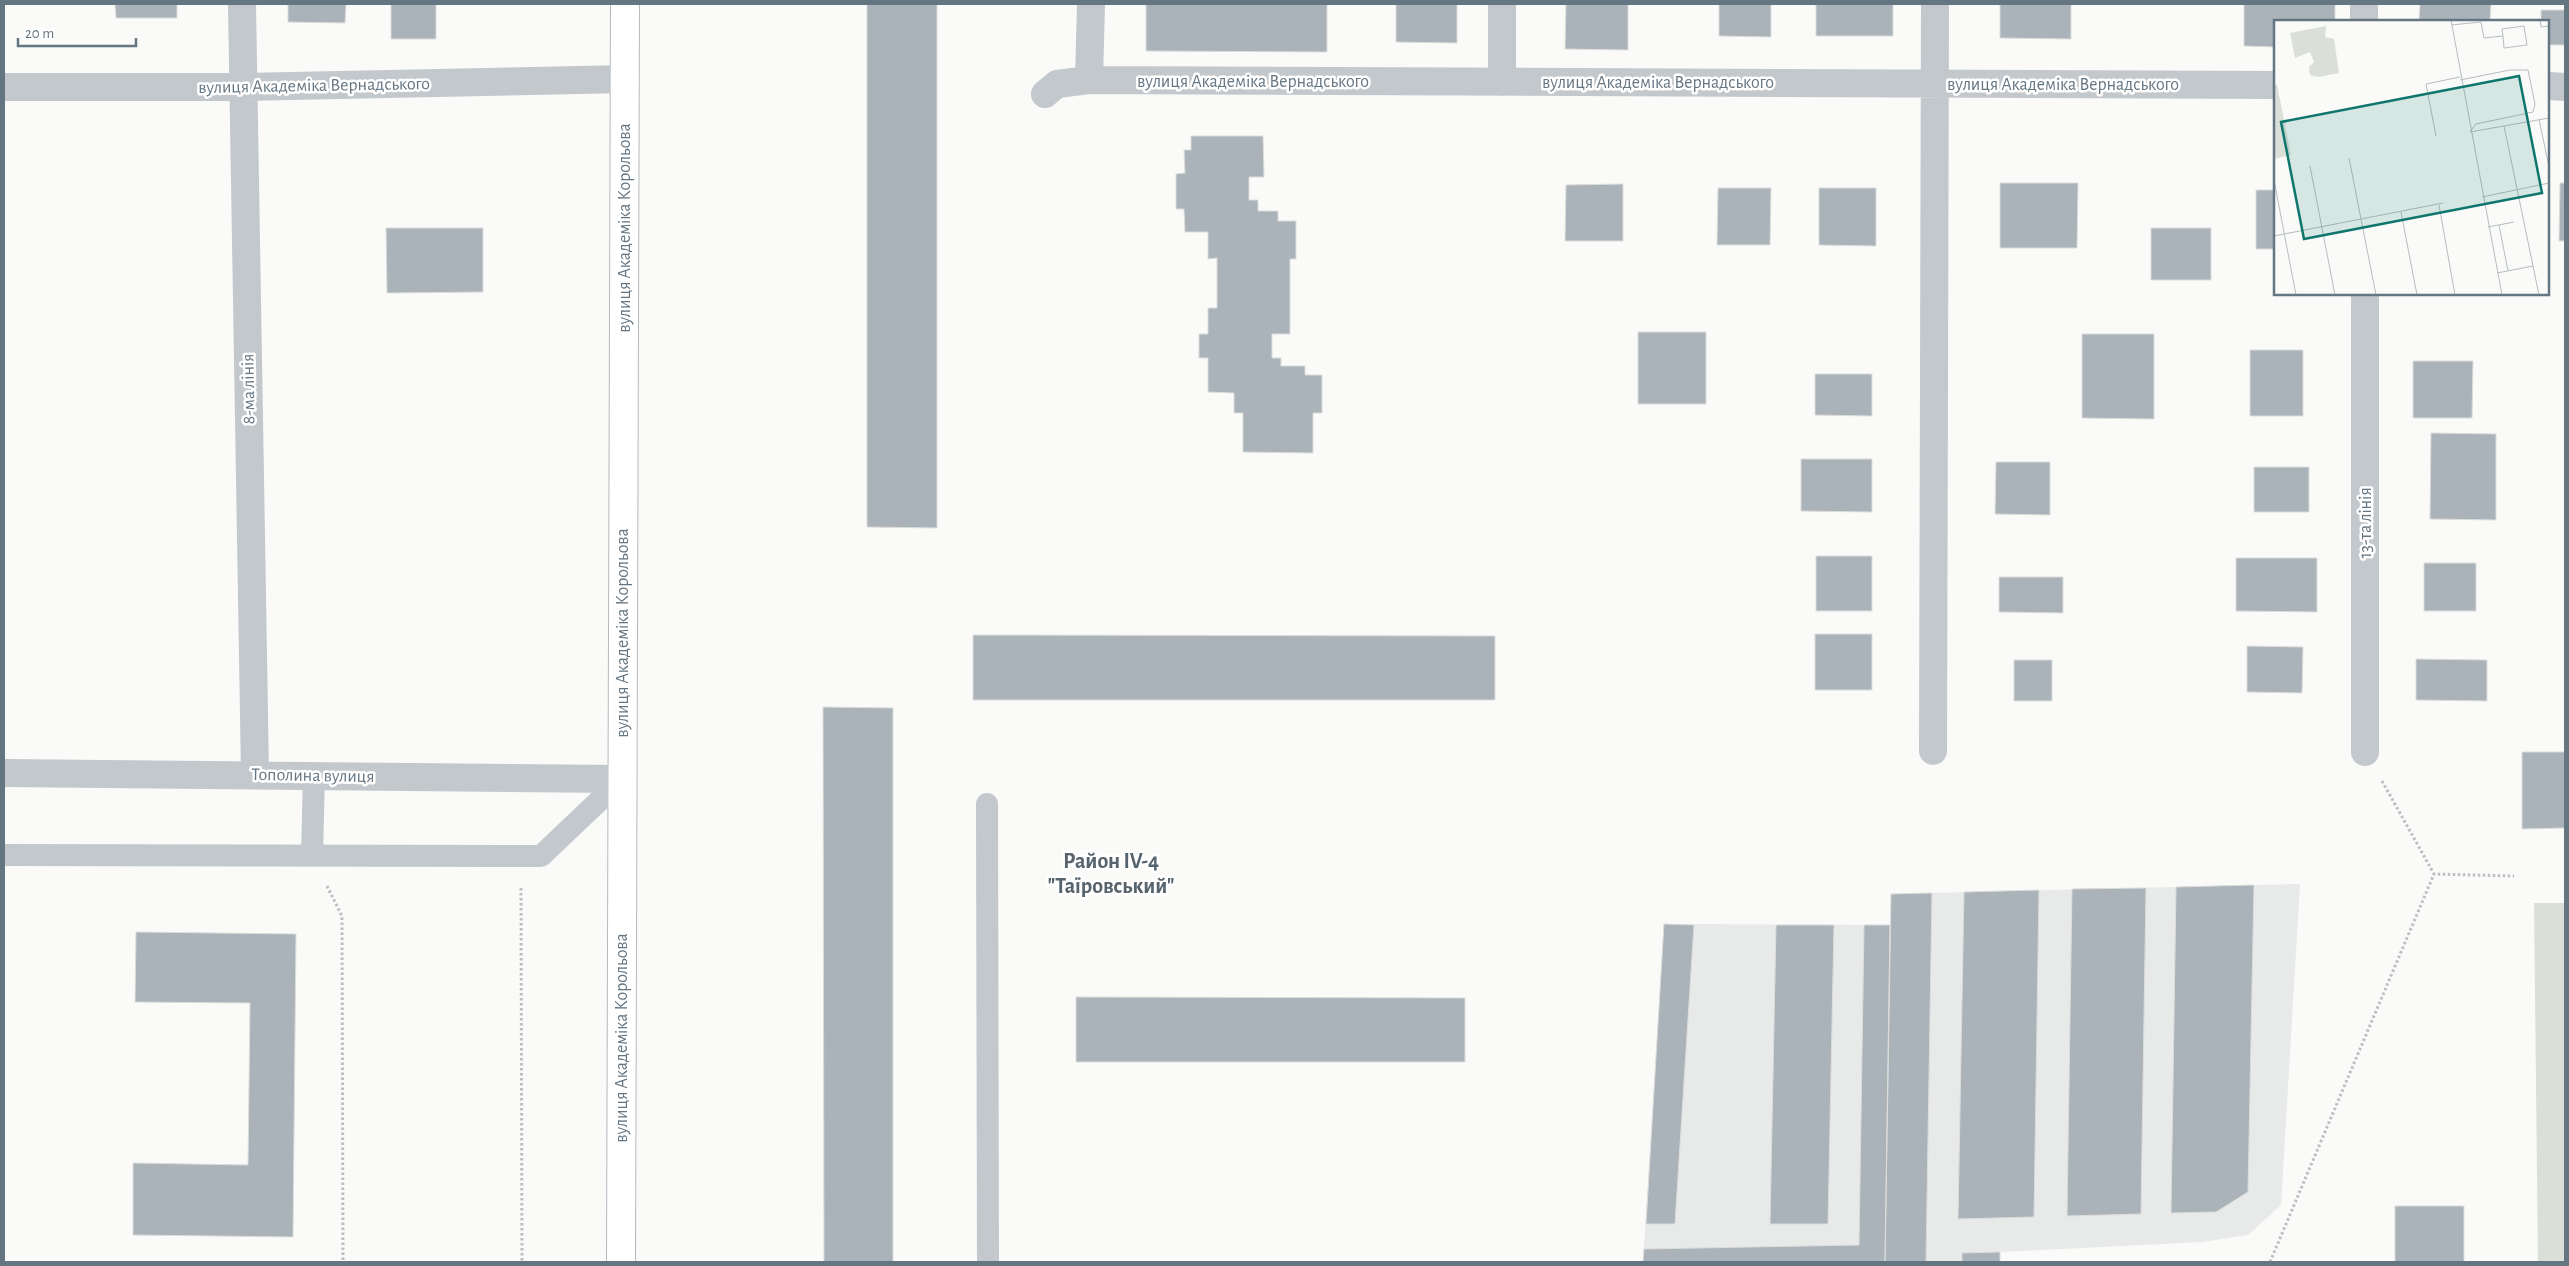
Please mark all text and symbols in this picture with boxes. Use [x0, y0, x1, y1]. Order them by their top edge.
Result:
scale bar [18, 15, 135, 47]
inset map [2274, 20, 2549, 295]
text: 20 m [25, 26, 54, 41]
street label: вулиця Академіка Вернадського [1137, 73, 1369, 91]
street label: вулиця Академіка Вернадського [1542, 74, 1774, 92]
street label: вулиця Академіка Вернадського [198, 75, 430, 97]
street label: вулиця Академіка Вернадського [1947, 76, 2179, 94]
street label: вулиця Академіка Корольова [616, 123, 634, 333]
street label: 8-ма лінія [239, 353, 259, 425]
street label: 13-та лінія [2357, 487, 2375, 559]
street label: вулиця Академіка Корольова [614, 528, 632, 738]
street label: Тополина вулиця [251, 766, 375, 786]
district label: Район IV-4 "Таїровський" [1047, 850, 1175, 897]
street label: вулиця Академіка Корольова [613, 933, 631, 1143]

